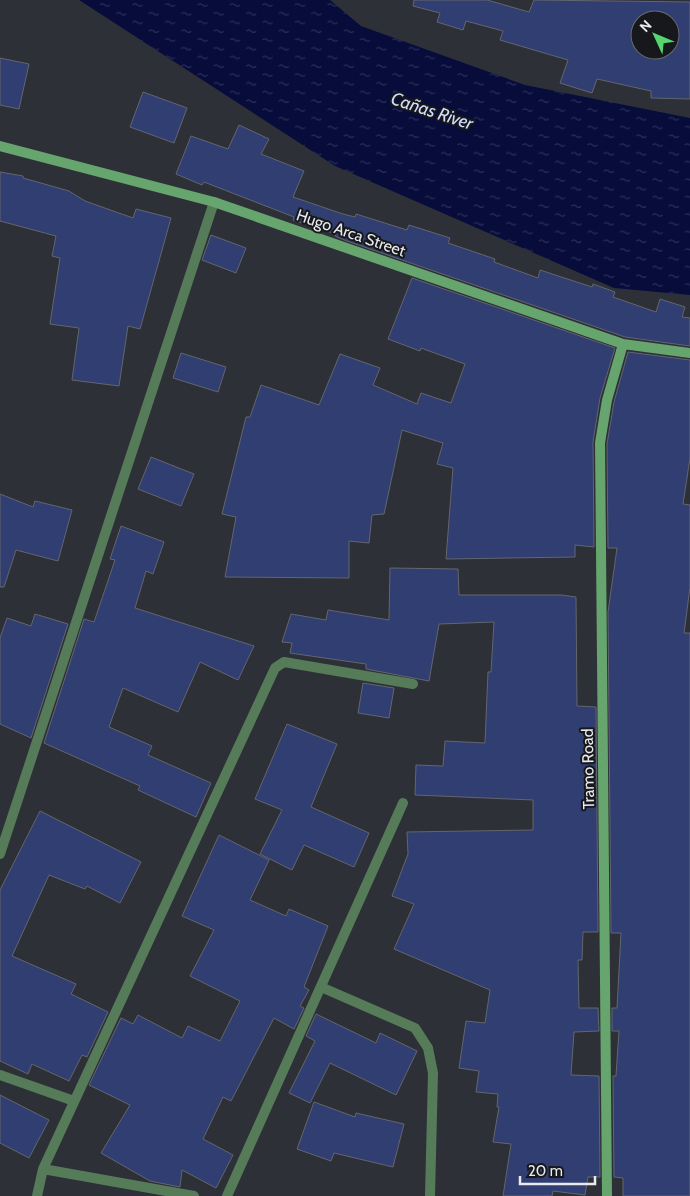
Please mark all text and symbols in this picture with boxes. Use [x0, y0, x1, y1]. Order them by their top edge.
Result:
north arrow [630, 10, 680, 60]
text: N [636, 16, 656, 36]
water label: Cañas River [388, 87, 477, 135]
street label: Hugo Arca Street [294, 205, 409, 261]
street label: Tramo Road [578, 728, 598, 810]
scale bar [520, 1154, 595, 1186]
text: 20 m [528, 1162, 563, 1180]

